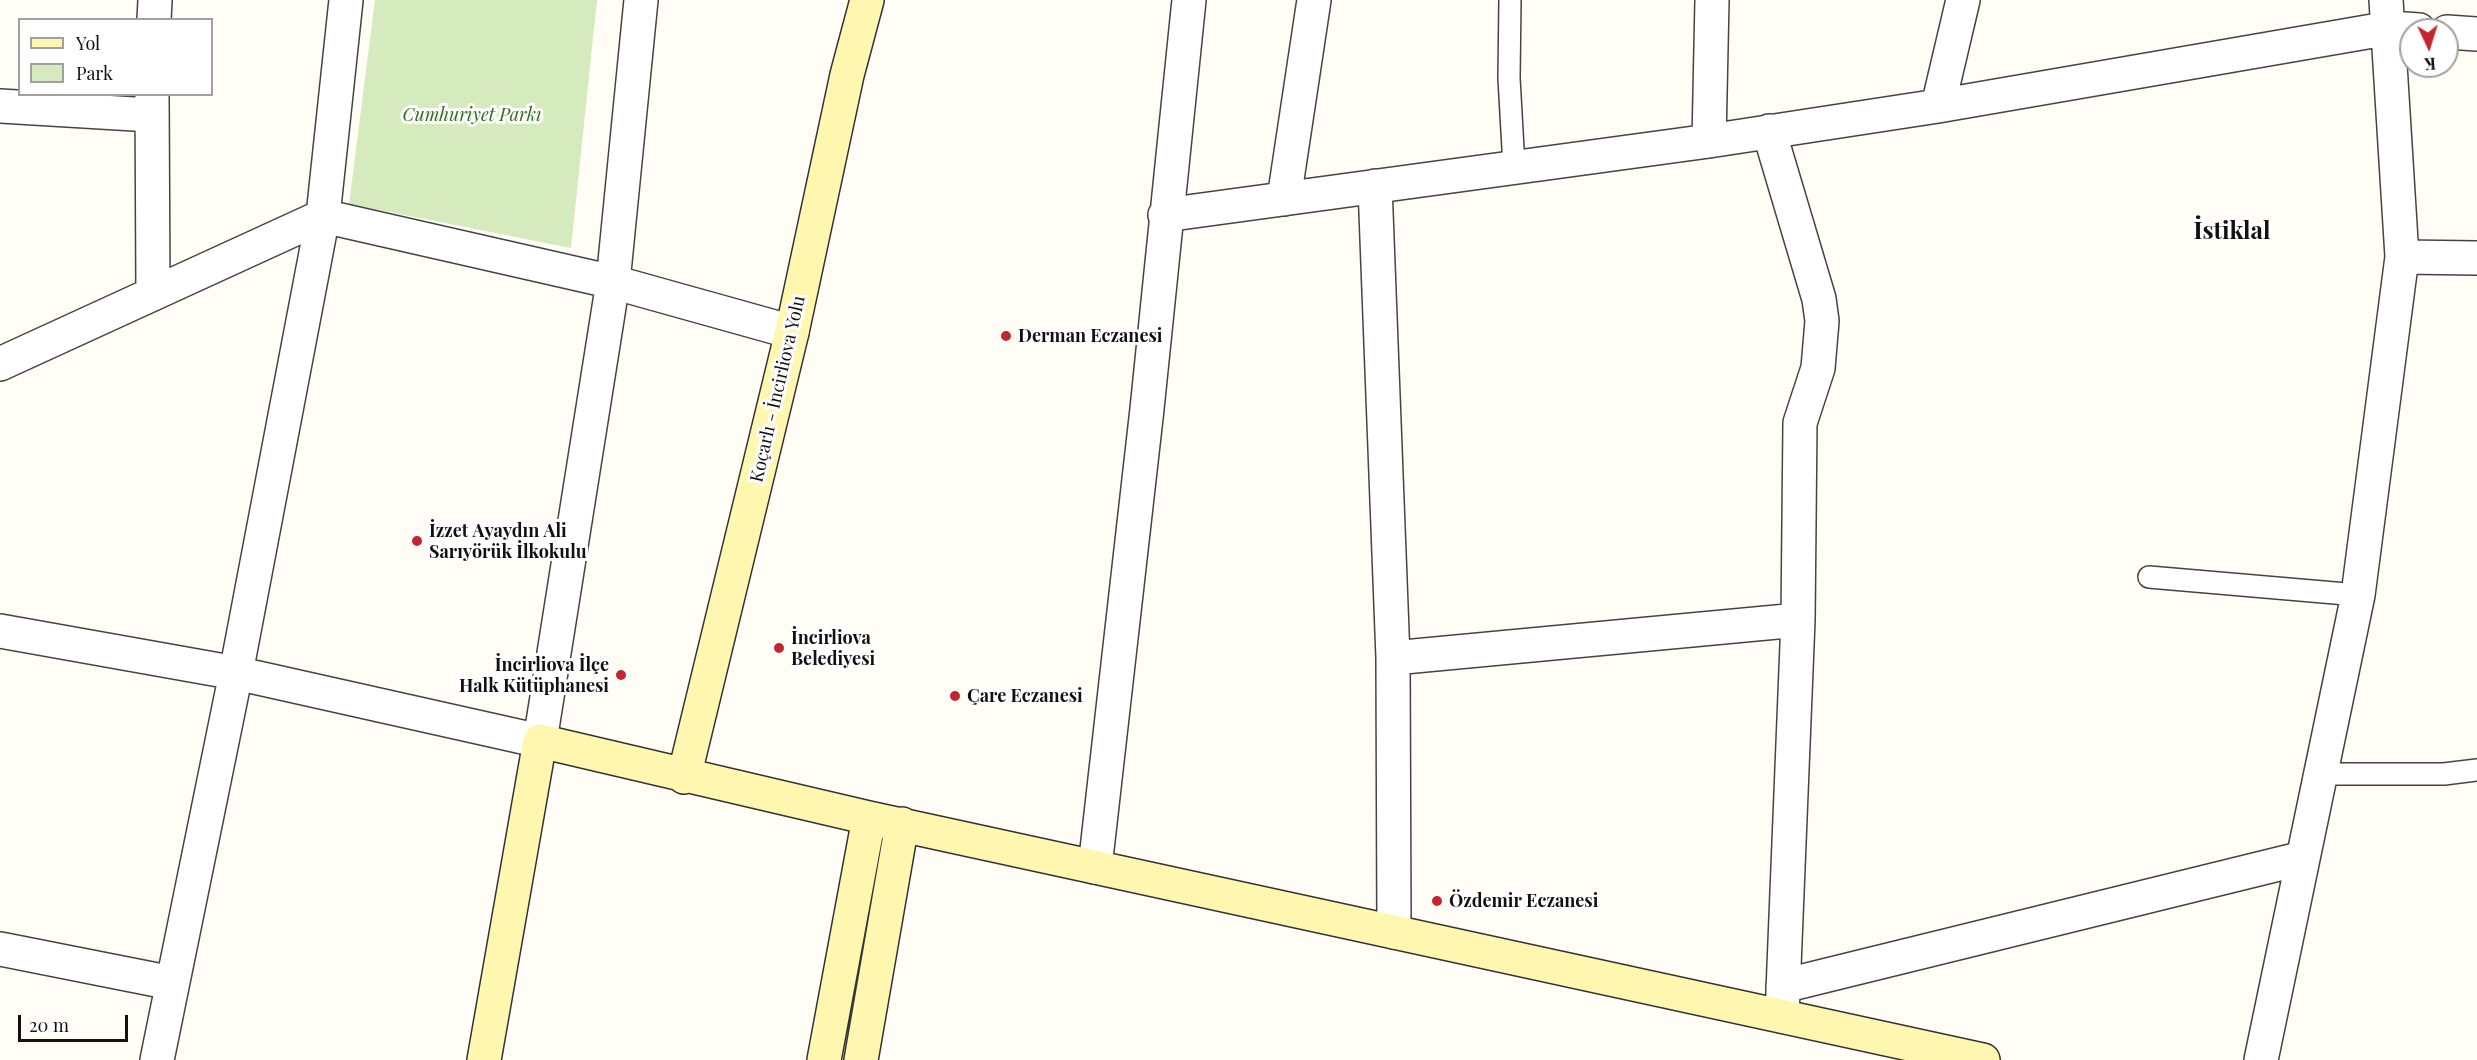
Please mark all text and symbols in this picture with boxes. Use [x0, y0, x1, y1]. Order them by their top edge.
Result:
legend [18, 18, 213, 96]
north arrow [2399, 18, 2459, 78]
text: Yol [76, 31, 100, 55]
text: K [2424, 54, 2437, 75]
text: Park [76, 61, 113, 85]
park label: Cumhuriyet Parkı [403, 104, 541, 126]
district label: İstiklal [2194, 218, 2270, 246]
street label: Koçarlı - İncirliova Yolu [746, 294, 810, 484]
place label: Derman Eczanesi [1018, 325, 1162, 347]
marker: Derman Eczanesi [999, 329, 1013, 343]
place label: İzzet Ayaydın Ali Sarıyörük İlkokulu [429, 520, 587, 562]
marker: İzzet Ayaydın Ali Sarıyörük İlkokulu [410, 534, 424, 548]
place label: İncirliova Belediyesi [791, 627, 875, 670]
marker: İncirliova Belediyesi [772, 641, 786, 655]
place label: İncirliova İlçe Halk Kütüphanesi [459, 654, 609, 696]
marker: İncirliova İlçe Halk Kütüphanesi [614, 668, 628, 682]
place label: Çare Eczanesi [967, 685, 1083, 707]
marker: Çare Eczanesi [948, 689, 962, 703]
place label: Özdemir Eczanesi [1449, 890, 1598, 912]
marker: Özdemir Eczanesi [1430, 894, 1444, 908]
scale bar [21, 1003, 130, 1041]
text: 20 m [29, 1013, 69, 1037]

